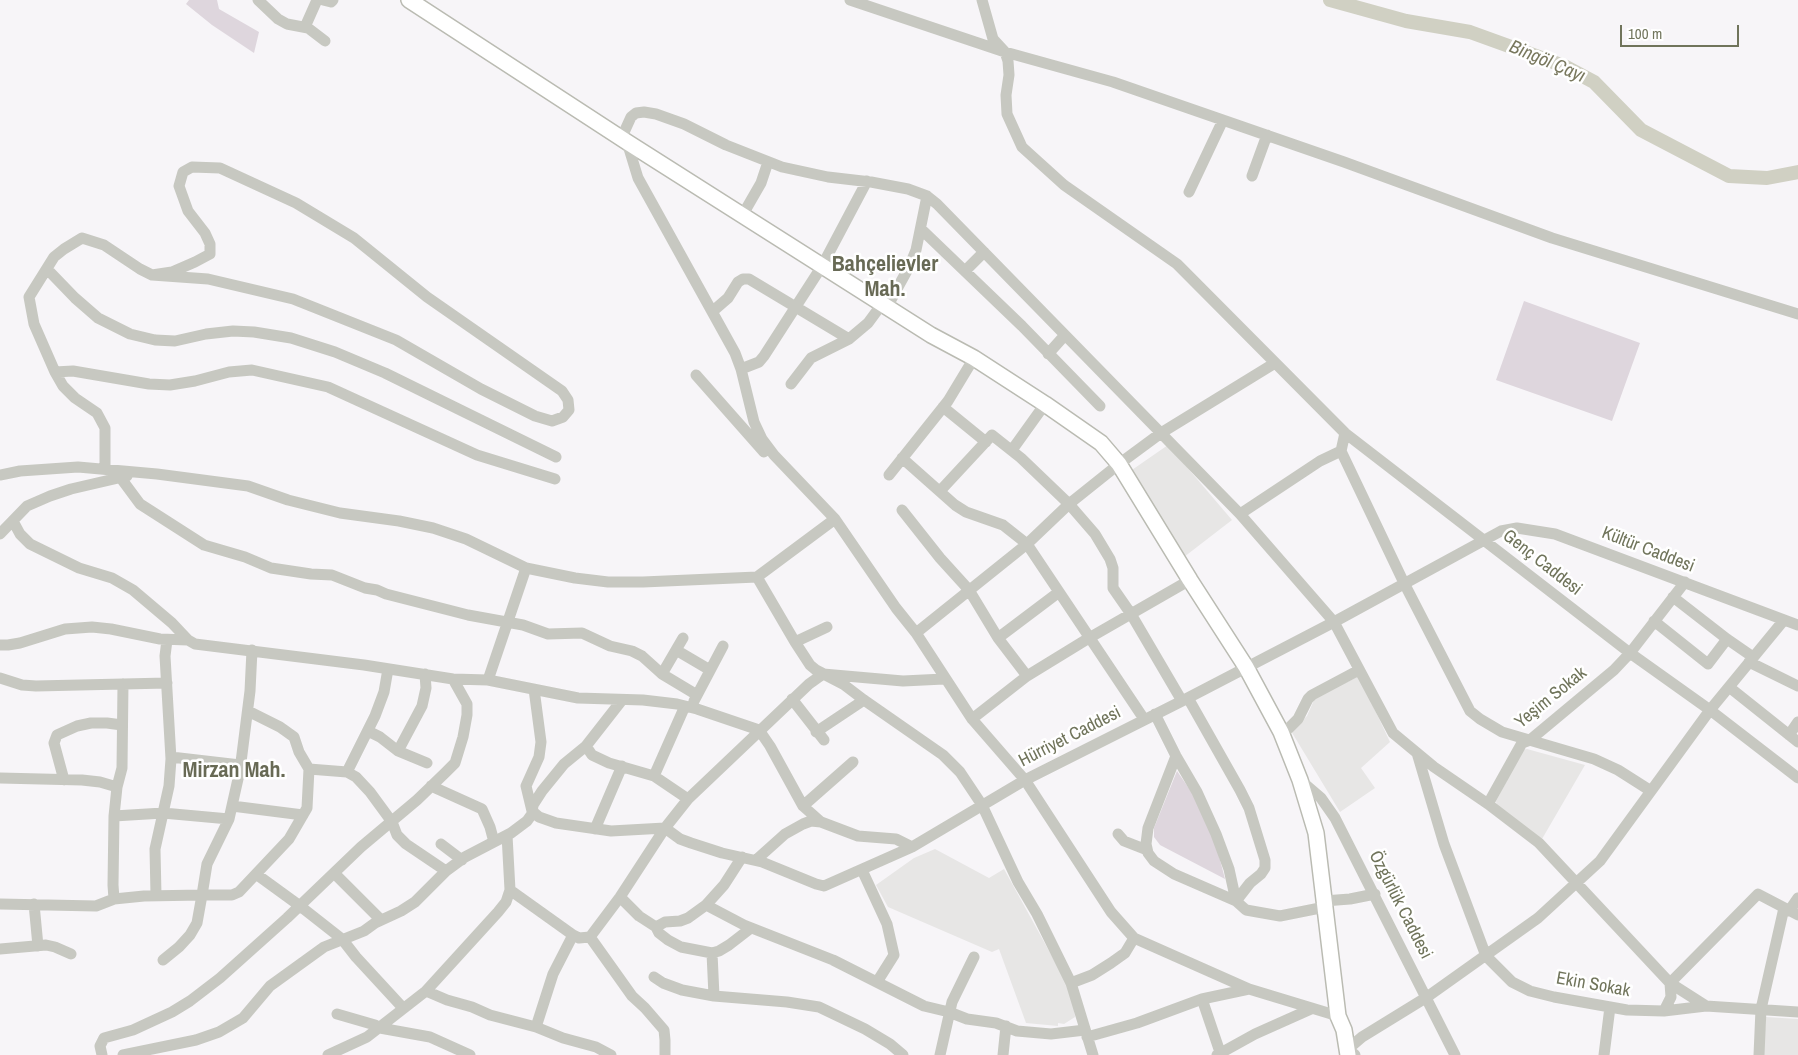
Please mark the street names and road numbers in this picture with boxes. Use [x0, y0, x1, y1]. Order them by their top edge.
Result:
street label: Kültür Caddesi [1599, 522, 1697, 578]
street label: Genç Caddesi [1498, 525, 1586, 601]
street label: Yeşim Sokak [1511, 663, 1591, 733]
street label: Hürriyet Caddesi [1015, 702, 1125, 772]
street label: Özgürlük Caddesi [1364, 847, 1436, 963]
street label: Ekin Sokak [1554, 968, 1632, 1002]

